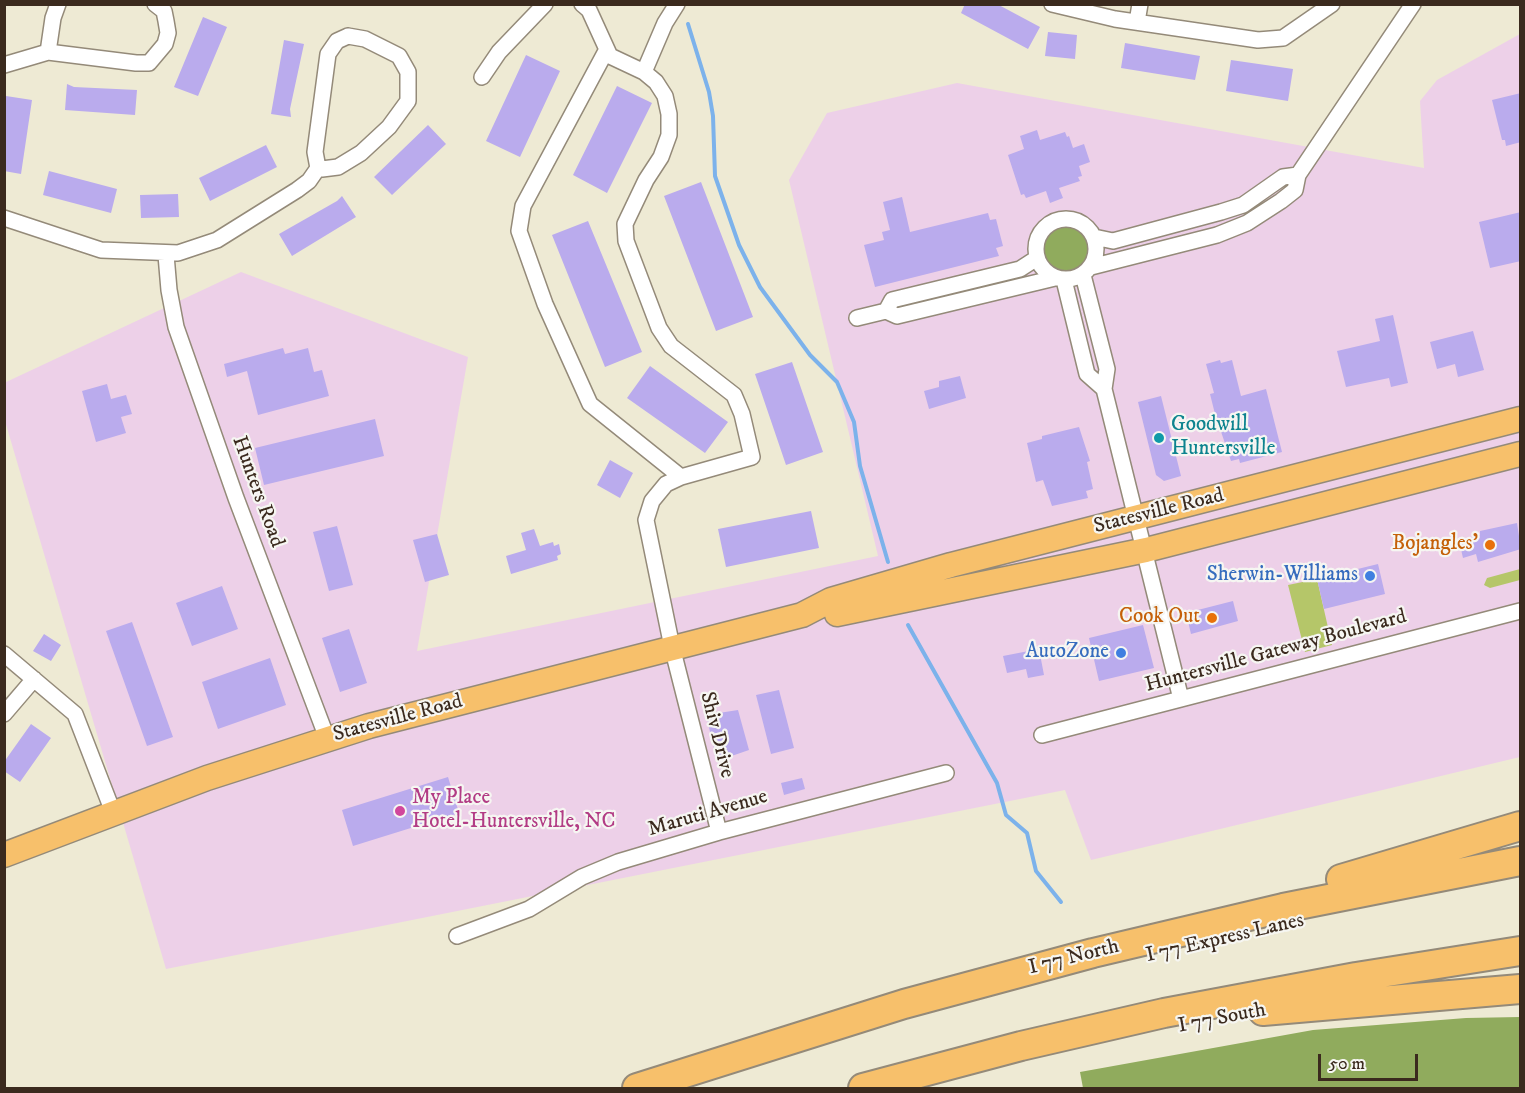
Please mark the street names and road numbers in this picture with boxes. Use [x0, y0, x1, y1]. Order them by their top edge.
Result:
street label: Hunters Road [225, 433, 289, 551]
street label: Statesville Road [1091, 484, 1227, 540]
street label: Huntersville Gateway Boulevard [1143, 605, 1409, 699]
street label: Shiv Drive [693, 689, 739, 781]
street label: Statesville Road [331, 690, 465, 748]
street label: Maruti Avenue [645, 785, 771, 843]
street label: I 77 Express Lanes [1144, 909, 1306, 969]
street label: I 77 North [1026, 935, 1122, 981]
street label: I 77 South [1176, 998, 1268, 1040]

